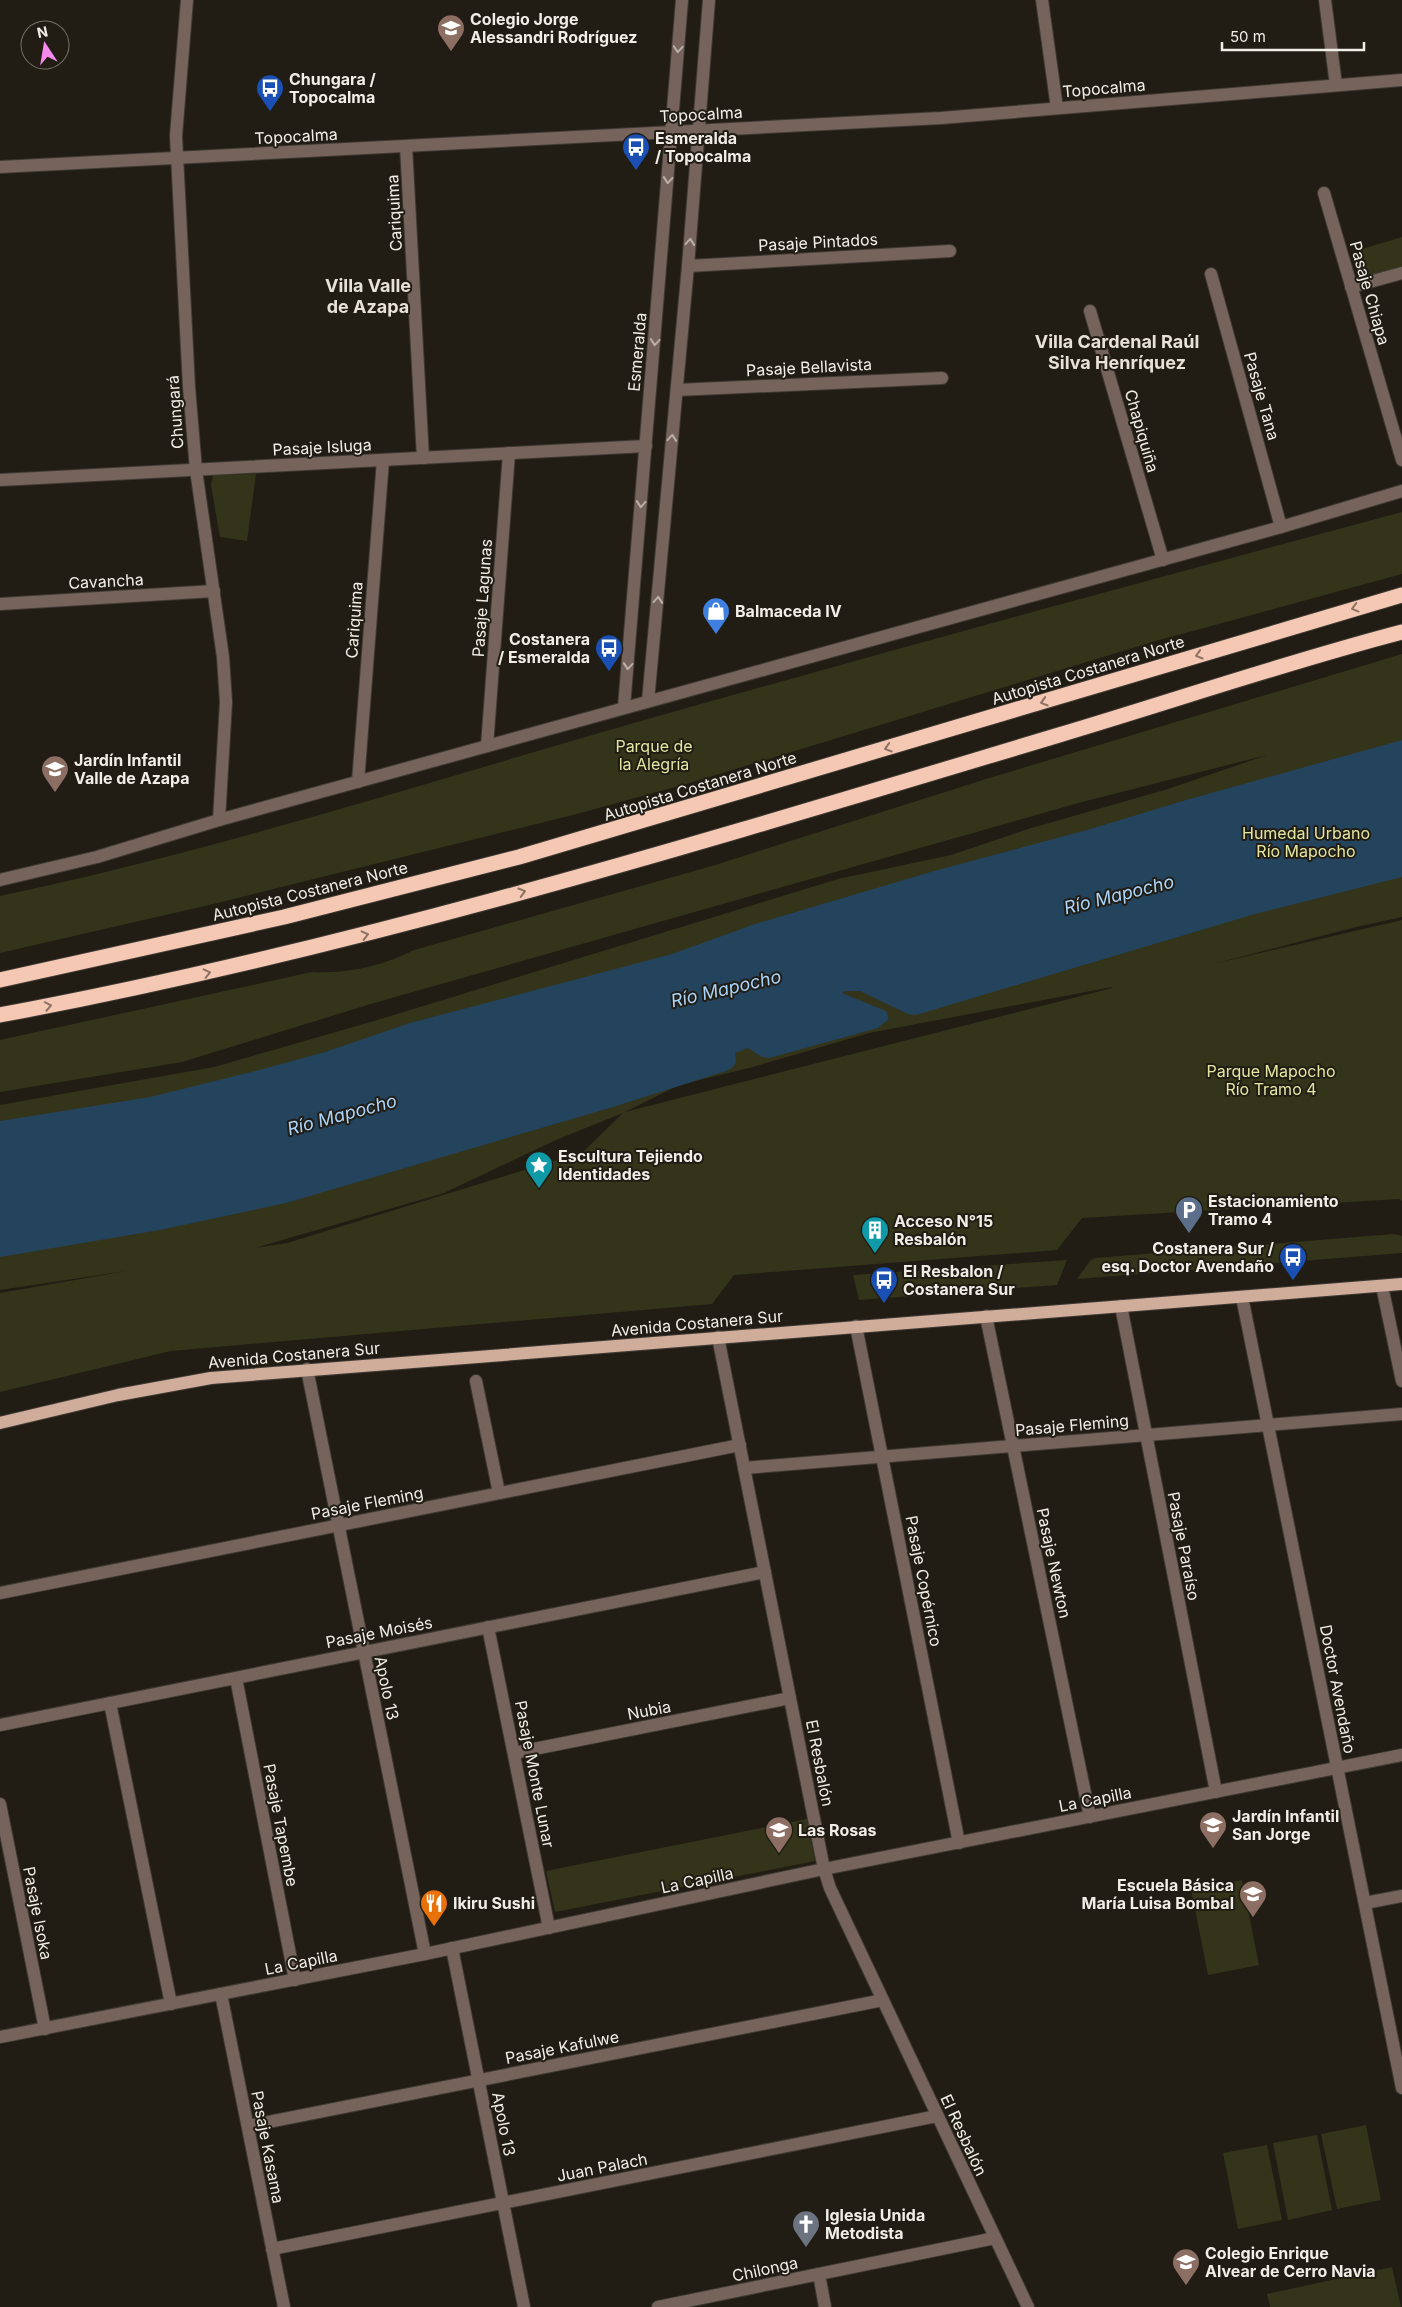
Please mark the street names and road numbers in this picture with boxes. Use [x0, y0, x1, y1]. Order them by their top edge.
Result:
street label: Topocalma [1062, 74, 1146, 102]
street label: Topocalma [659, 102, 743, 126]
street label: Topocalma [254, 124, 338, 148]
street label: Cariquima [382, 174, 406, 252]
street label: Pasaje Pintados [758, 229, 878, 255]
street label: Pasaje Chiapa [1346, 239, 1394, 347]
street label: Esmeralda [624, 312, 650, 392]
street label: Pasaje Tana [1240, 350, 1284, 442]
street label: Pasaje Bellavista [745, 354, 873, 380]
street label: Chungará [162, 374, 188, 450]
street label: Chapiquiña [1121, 387, 1163, 475]
street label: Pasaje Isluga [272, 434, 372, 460]
street label: Pasaje Lagunas [468, 538, 496, 658]
street label: Cavancha [68, 569, 144, 593]
street label: Cariquima [341, 581, 367, 659]
street label: Autopista Costanera Norte [989, 631, 1187, 709]
street label: Autopista Costanera Norte [601, 747, 799, 825]
street label: Autopista Costanera Norte [210, 857, 410, 925]
street label: Avenida Costanera Sur [610, 1306, 784, 1340]
street label: Avenida Costanera Sur [207, 1338, 381, 1372]
street label: Pasaje Fleming [1014, 1410, 1130, 1440]
street label: Pasaje Fleming [309, 1482, 425, 1524]
street label: Pasaje Paraíso [1164, 1490, 1204, 1602]
street label: Pasaje Newton [1033, 1506, 1075, 1620]
street label: Pasaje Copérnico [901, 1514, 947, 1648]
street label: Pasaje Moisés [324, 1612, 434, 1652]
street label: Doctor Avendaño [1316, 1623, 1360, 1755]
street label: Apolo 13 [370, 1654, 404, 1722]
street label: Nubia [625, 1696, 673, 1724]
street label: Pasaje Monte Lunar [511, 1699, 559, 1849]
street label: El Resbalón [802, 1718, 838, 1808]
street label: Pasaje Tapembe [259, 1762, 303, 1888]
street label: La Capilla [1057, 1782, 1133, 1816]
street label: La Capilla [659, 1863, 735, 1897]
street label: Pasaje Isoka [19, 1865, 57, 1961]
street label: La Capilla [263, 1945, 339, 1979]
street label: Pasaje Kafulwe [503, 2026, 621, 2068]
street label: Pasaje Kasama [247, 2089, 289, 2205]
street label: Apolo 13 [488, 2090, 520, 2158]
street label: El Resbalón [936, 2091, 992, 2179]
street label: Juan Palach [555, 2148, 649, 2186]
street label: Chilonga [730, 2252, 800, 2286]

